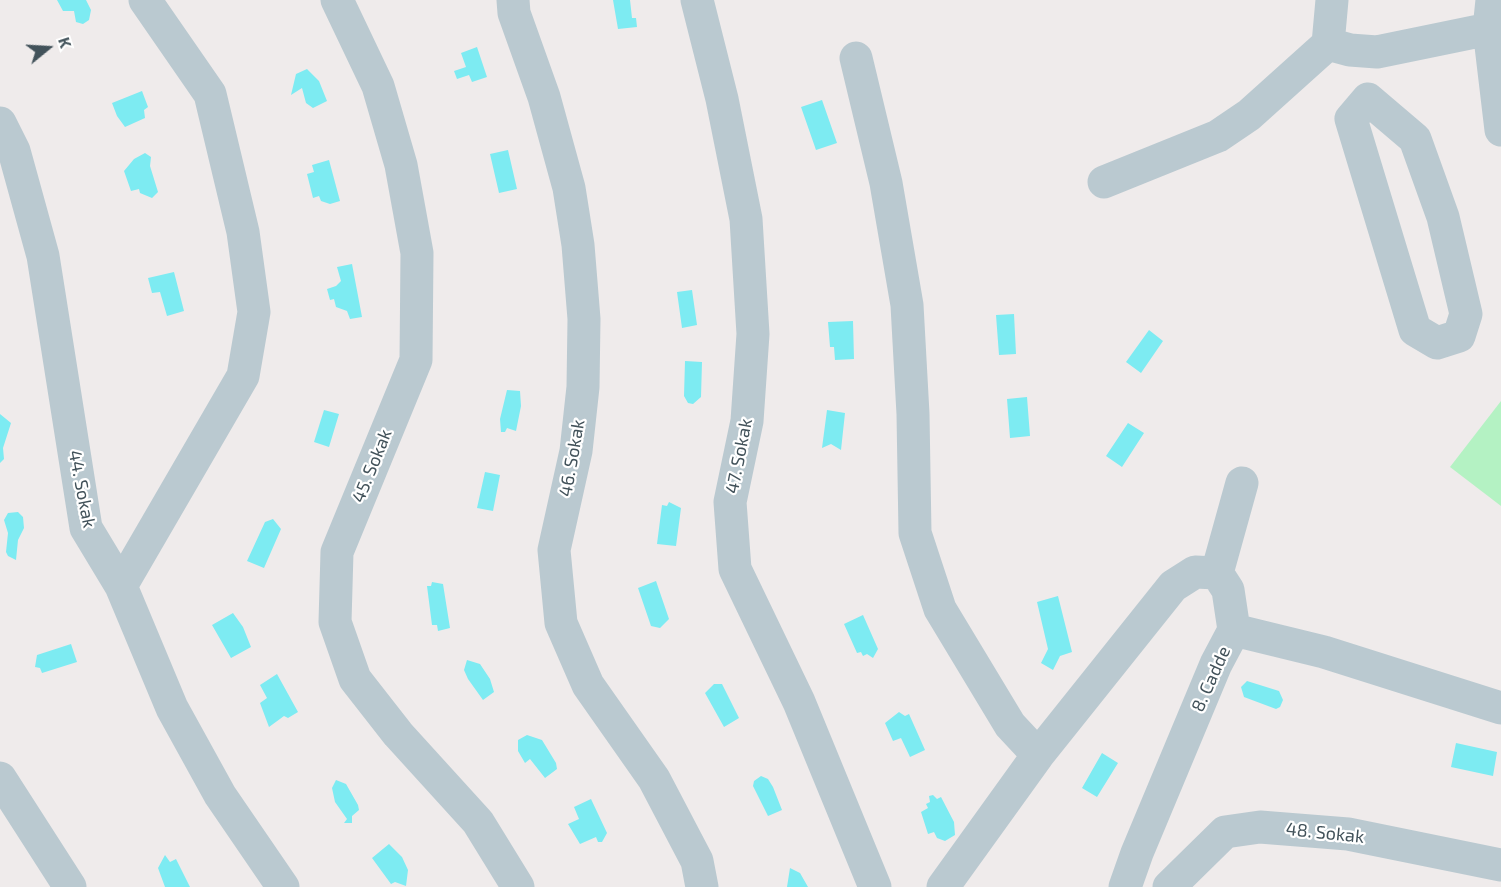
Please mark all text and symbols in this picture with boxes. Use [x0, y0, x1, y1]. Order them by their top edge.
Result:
north arrow [18, 18, 78, 78]
text: K [55, 35, 76, 50]
street label: 47. Sokak [721, 417, 757, 495]
street label: 46. Sokak [555, 418, 589, 498]
street label: 45. Sokak [347, 426, 397, 506]
street label: 44. Sokak [64, 448, 100, 530]
street label: 8. Cadde [1187, 643, 1235, 715]
street label: 48. Sokak [1285, 818, 1365, 848]

